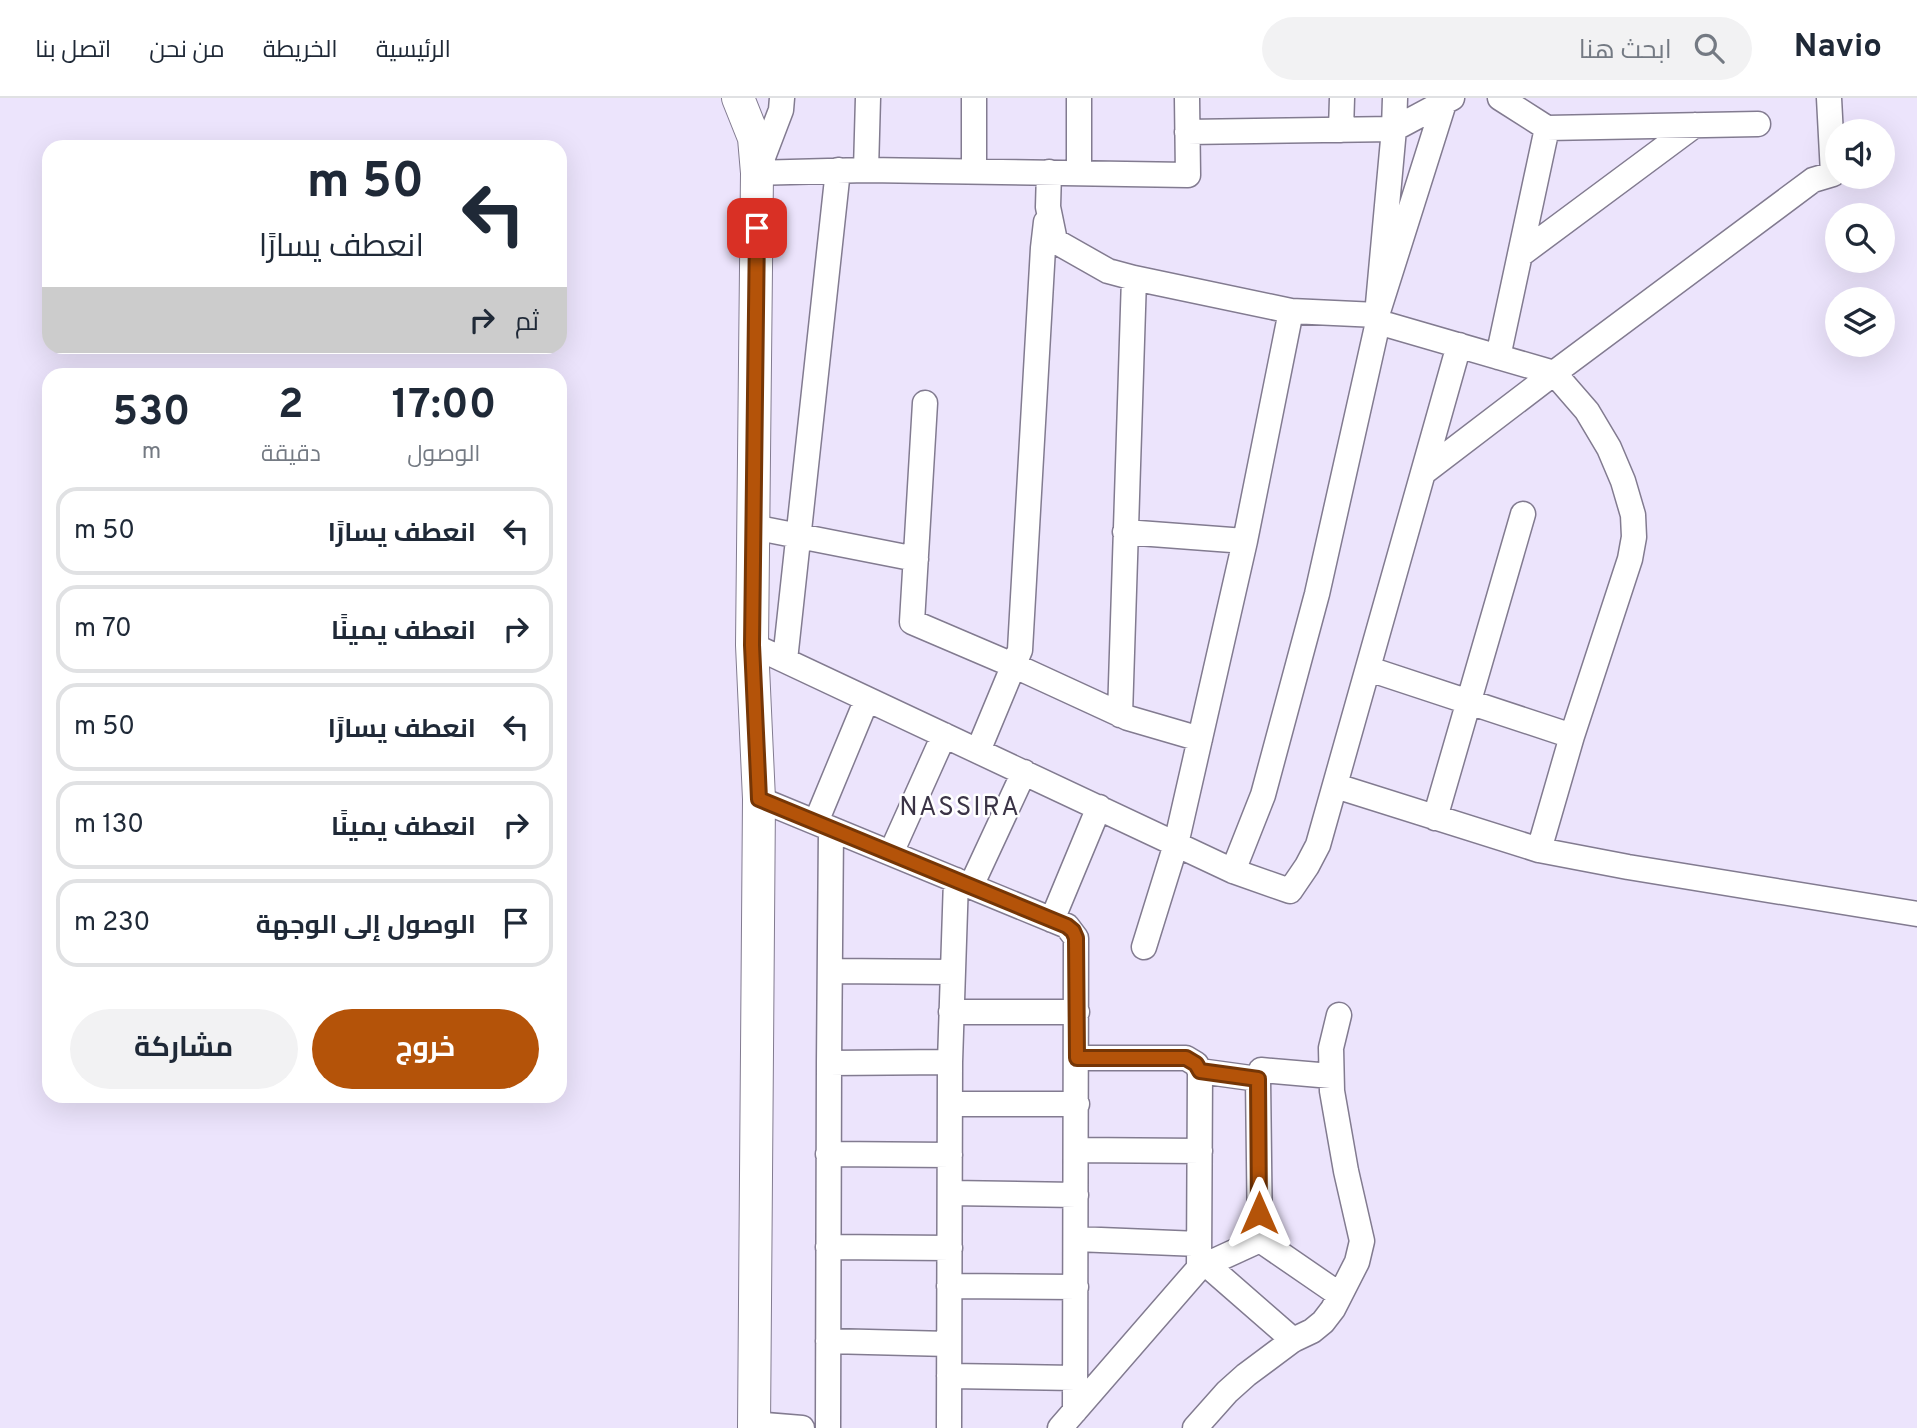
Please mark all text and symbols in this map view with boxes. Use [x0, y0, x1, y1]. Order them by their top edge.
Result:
search box [1262, 17, 1752, 80]
text: Navio [1794, 27, 1882, 69]
icon: search [1690, 29, 1728, 67]
text: ابحث هنا [1579, 35, 1672, 68]
text: اتصل بنا [35, 36, 111, 66]
text: من نحن [149, 36, 225, 66]
text: الخريطة [263, 36, 338, 66]
text: الرئيسية [376, 36, 451, 66]
map controls [1825, 119, 1895, 357]
button: sound [1825, 119, 1895, 189]
text: 50 m [307, 153, 424, 215]
icon: left [448, 168, 539, 259]
pin [727, 198, 787, 258]
button: search [1825, 203, 1895, 273]
icon: arrive [738, 209, 776, 247]
text: انعطف يسارًا [259, 228, 424, 268]
button: layers [1825, 287, 1895, 357]
icon: right [463, 301, 501, 339]
text: ثم [515, 307, 539, 340]
text: 2 [278, 380, 304, 433]
text: 17:00 [391, 380, 496, 433]
text: 530 [113, 387, 190, 440]
text: m [142, 438, 161, 467]
text: دقيقة [261, 441, 321, 470]
text: الوصول [407, 441, 481, 470]
icon: left [497, 512, 535, 550]
text: 50 m [74, 515, 135, 548]
text: انعطف يسارًا [328, 518, 476, 551]
icon: right [497, 610, 535, 648]
text: 70 m [74, 613, 132, 646]
text: انعطف يمينًا [331, 616, 476, 649]
icon: left [497, 708, 535, 746]
text: 50 m [74, 711, 135, 744]
text: انعطف يسارًا [328, 714, 476, 747]
district label: NASSIRA [899, 792, 1021, 825]
icon: right [497, 806, 535, 844]
text: 130 m [74, 809, 144, 842]
text: انعطف يمينًا [331, 812, 476, 845]
icon: arrive [497, 904, 535, 942]
text: 230 m [74, 907, 150, 940]
text: الوصول إلى الوجهة [256, 910, 476, 943]
button: مشاركة [70, 1009, 298, 1089]
button: خروج [312, 1009, 539, 1089]
position arrow [1222, 1176, 1296, 1250]

